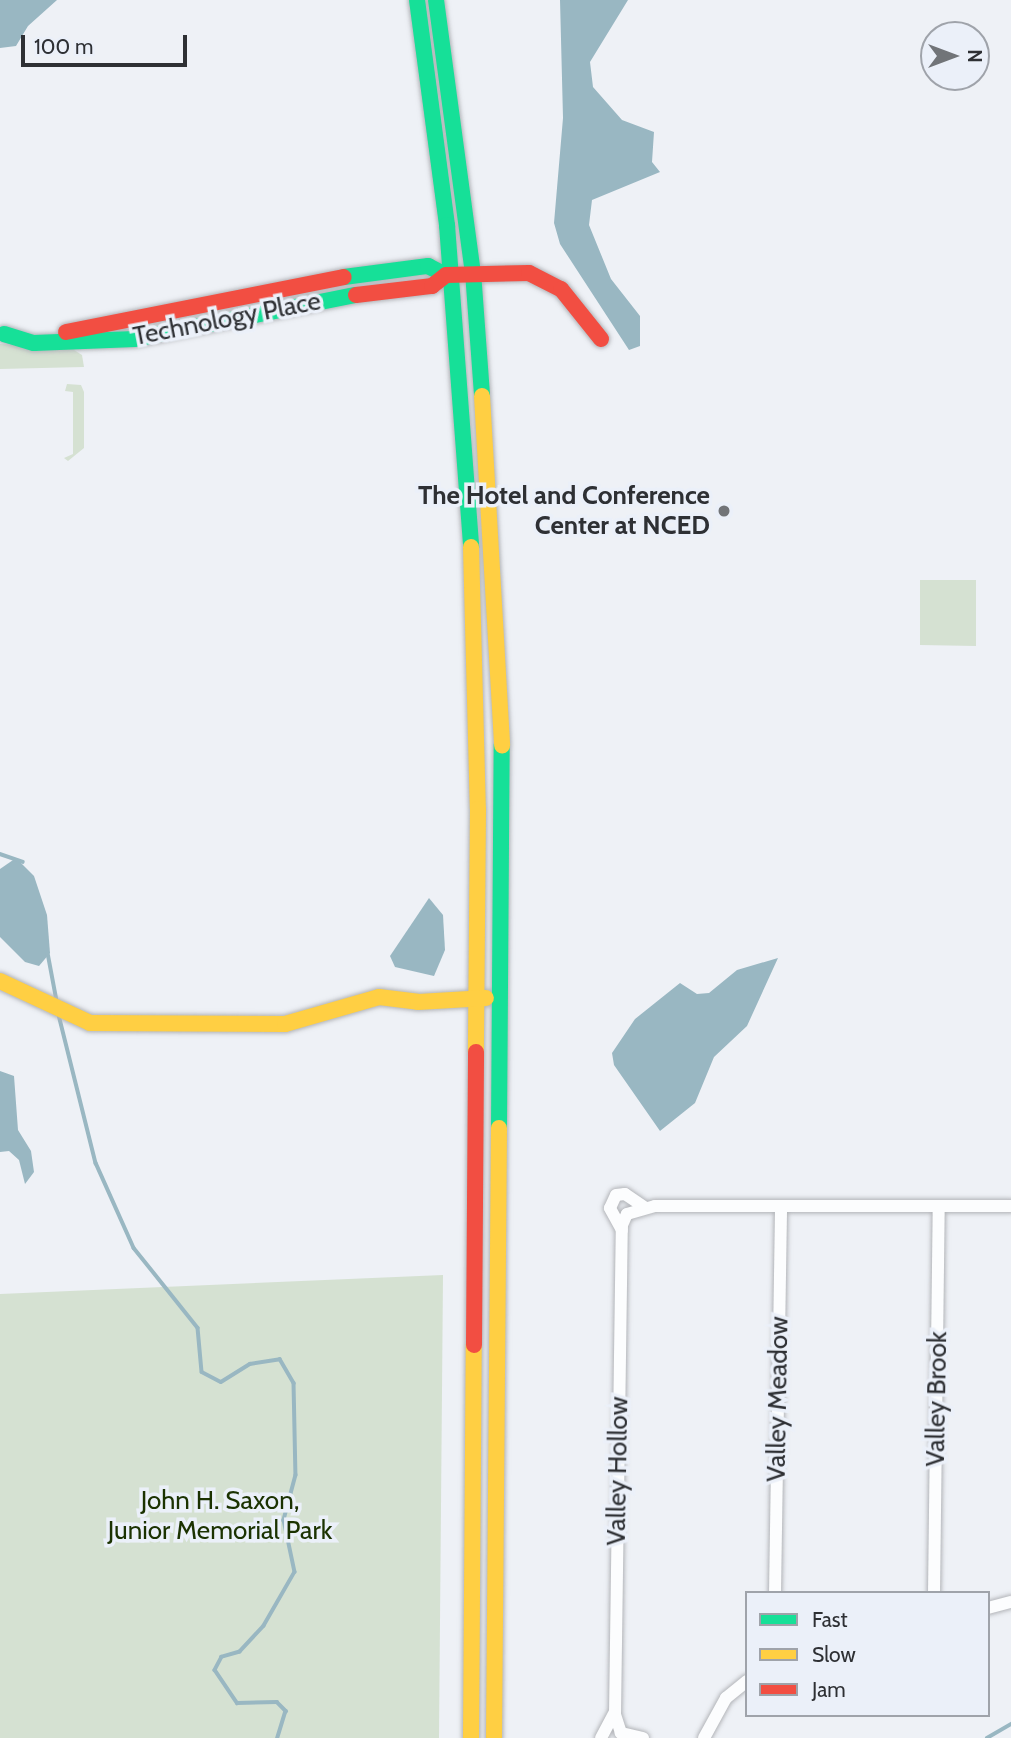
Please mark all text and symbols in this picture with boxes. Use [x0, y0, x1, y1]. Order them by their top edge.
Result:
scale bar [24, 21, 191, 65]
north arrow [920, 21, 990, 91]
text: 100 m [34, 34, 93, 59]
text: N [963, 49, 986, 63]
street label: Technology Place [131, 286, 323, 352]
place label: The Hotel and Conference Center at NCED [418, 480, 710, 542]
marker: The Hotel and Conference Center at NCED [716, 503, 732, 519]
street label: Valley Meadow [761, 1316, 795, 1482]
street label: Valley Brook [920, 1331, 954, 1467]
street label: Valley Hollow [601, 1396, 635, 1546]
park label: John H. Saxon, Junior Memorial Park [108, 1485, 332, 1546]
legend [745, 1591, 990, 1717]
text: Fast [812, 1607, 848, 1632]
text: Slow [812, 1642, 856, 1667]
text: Jam [812, 1677, 846, 1702]

